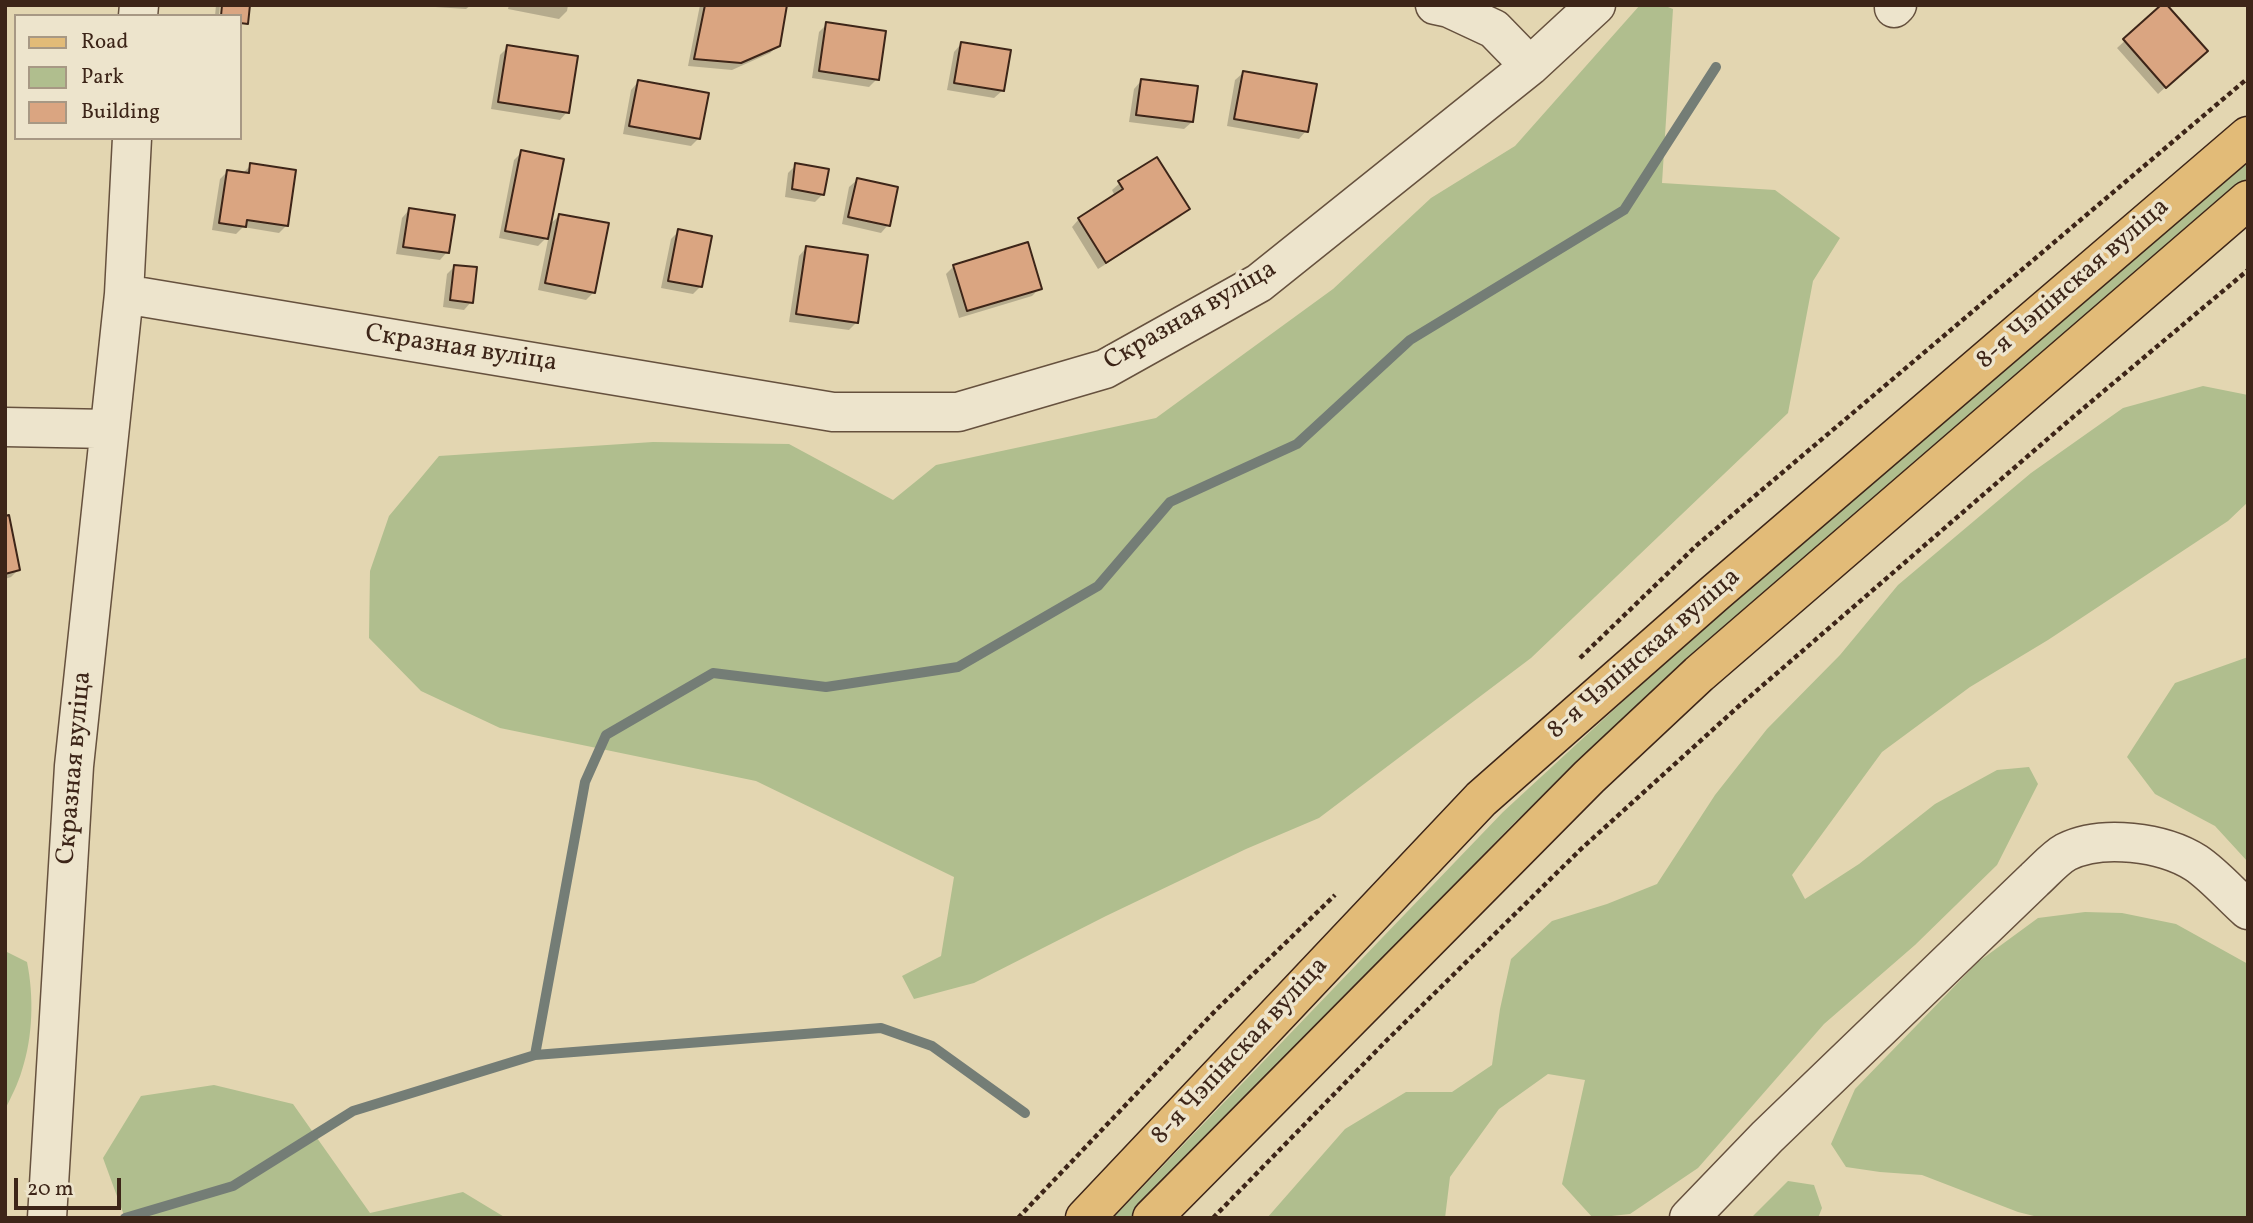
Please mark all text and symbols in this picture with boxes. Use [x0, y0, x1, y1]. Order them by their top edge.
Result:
legend [14, 14, 242, 140]
text: Road [81, 28, 128, 57]
text: Park [81, 63, 124, 92]
text: Building [81, 98, 160, 127]
street label: 8-я Чэпінская вуліца [1971, 193, 2177, 377]
street label: Скразная вуліца [1099, 255, 1283, 379]
street label: Скразная вуліца [363, 319, 559, 381]
street label: 8-я Чэпінская вуліца [1542, 563, 1748, 747]
street label: Скразная вуліца [52, 670, 100, 866]
street label: 8-я Чэпінская вуліца [1146, 952, 1336, 1152]
scale bar [18, 1164, 124, 1208]
text: 20 m [27, 1175, 73, 1204]

